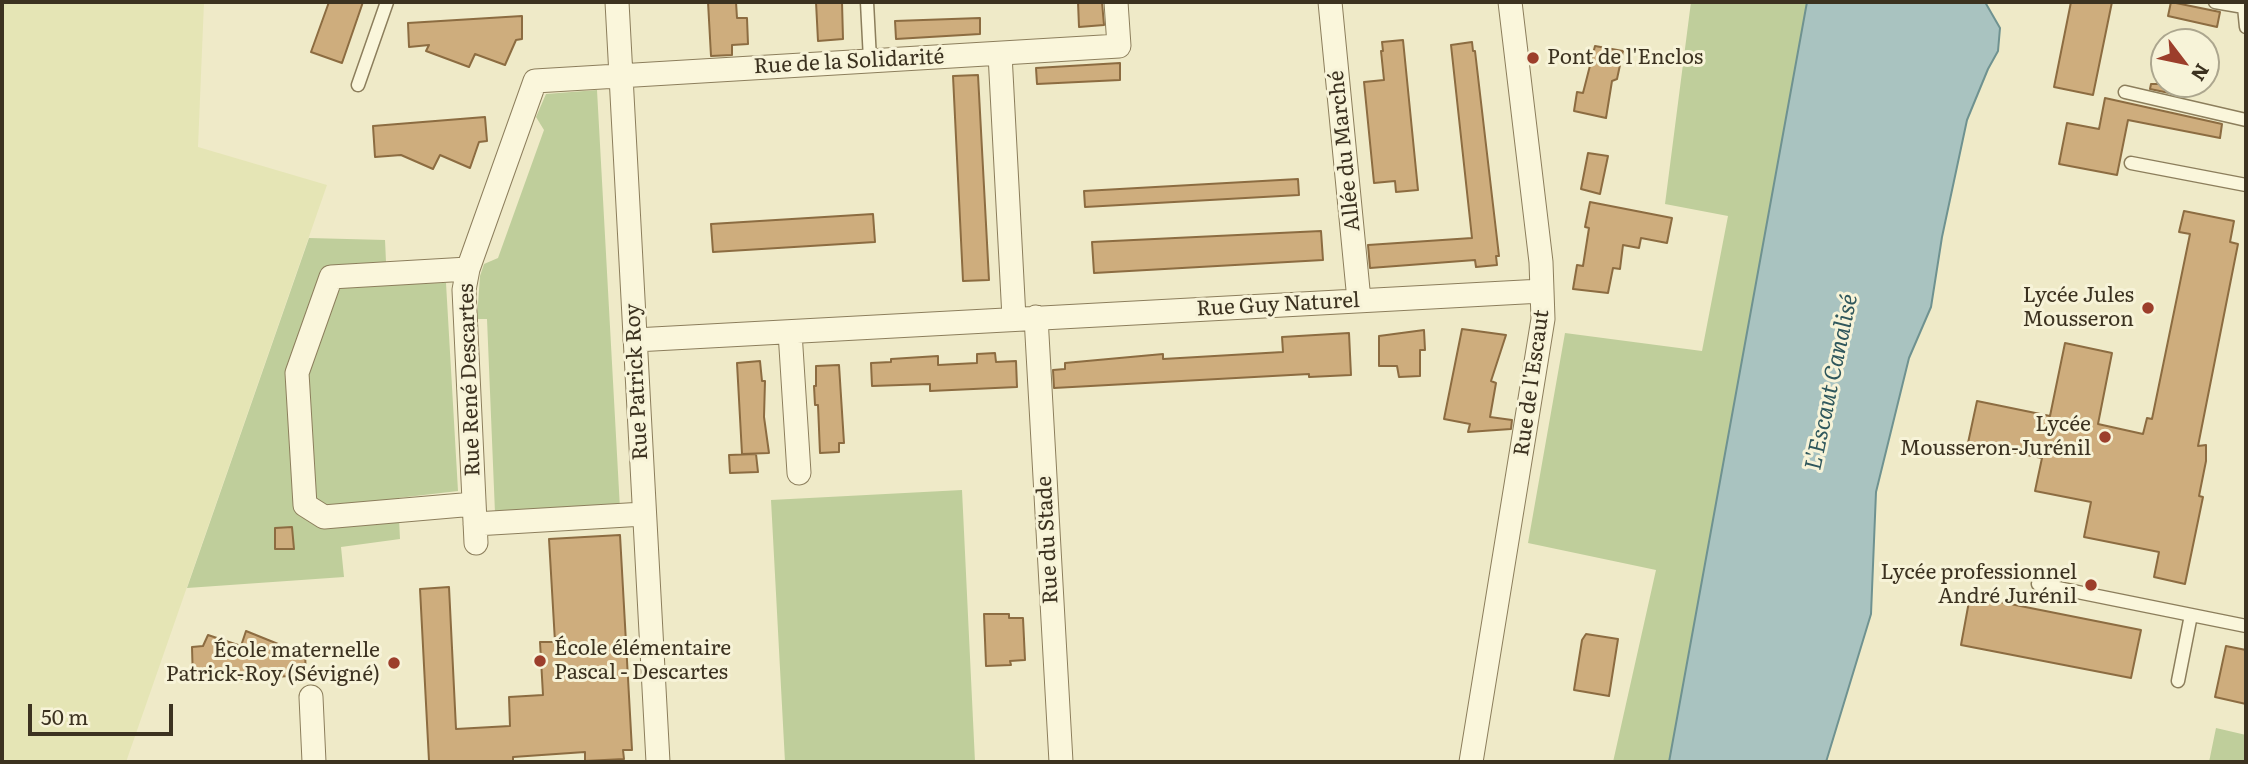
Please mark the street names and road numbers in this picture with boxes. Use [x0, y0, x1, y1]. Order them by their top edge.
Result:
street label: Rue de la Solidarité [753, 44, 945, 80]
street label: Allée du Marché [1324, 69, 1366, 233]
street label: Rue René Descartes [454, 283, 486, 477]
street label: Rue Guy Naturel [1196, 288, 1360, 322]
street label: Rue Patrick Roy [620, 303, 654, 461]
street label: Rue de l'Escaut [1509, 308, 1555, 458]
street label: Rue du Stade [1032, 475, 1064, 605]

